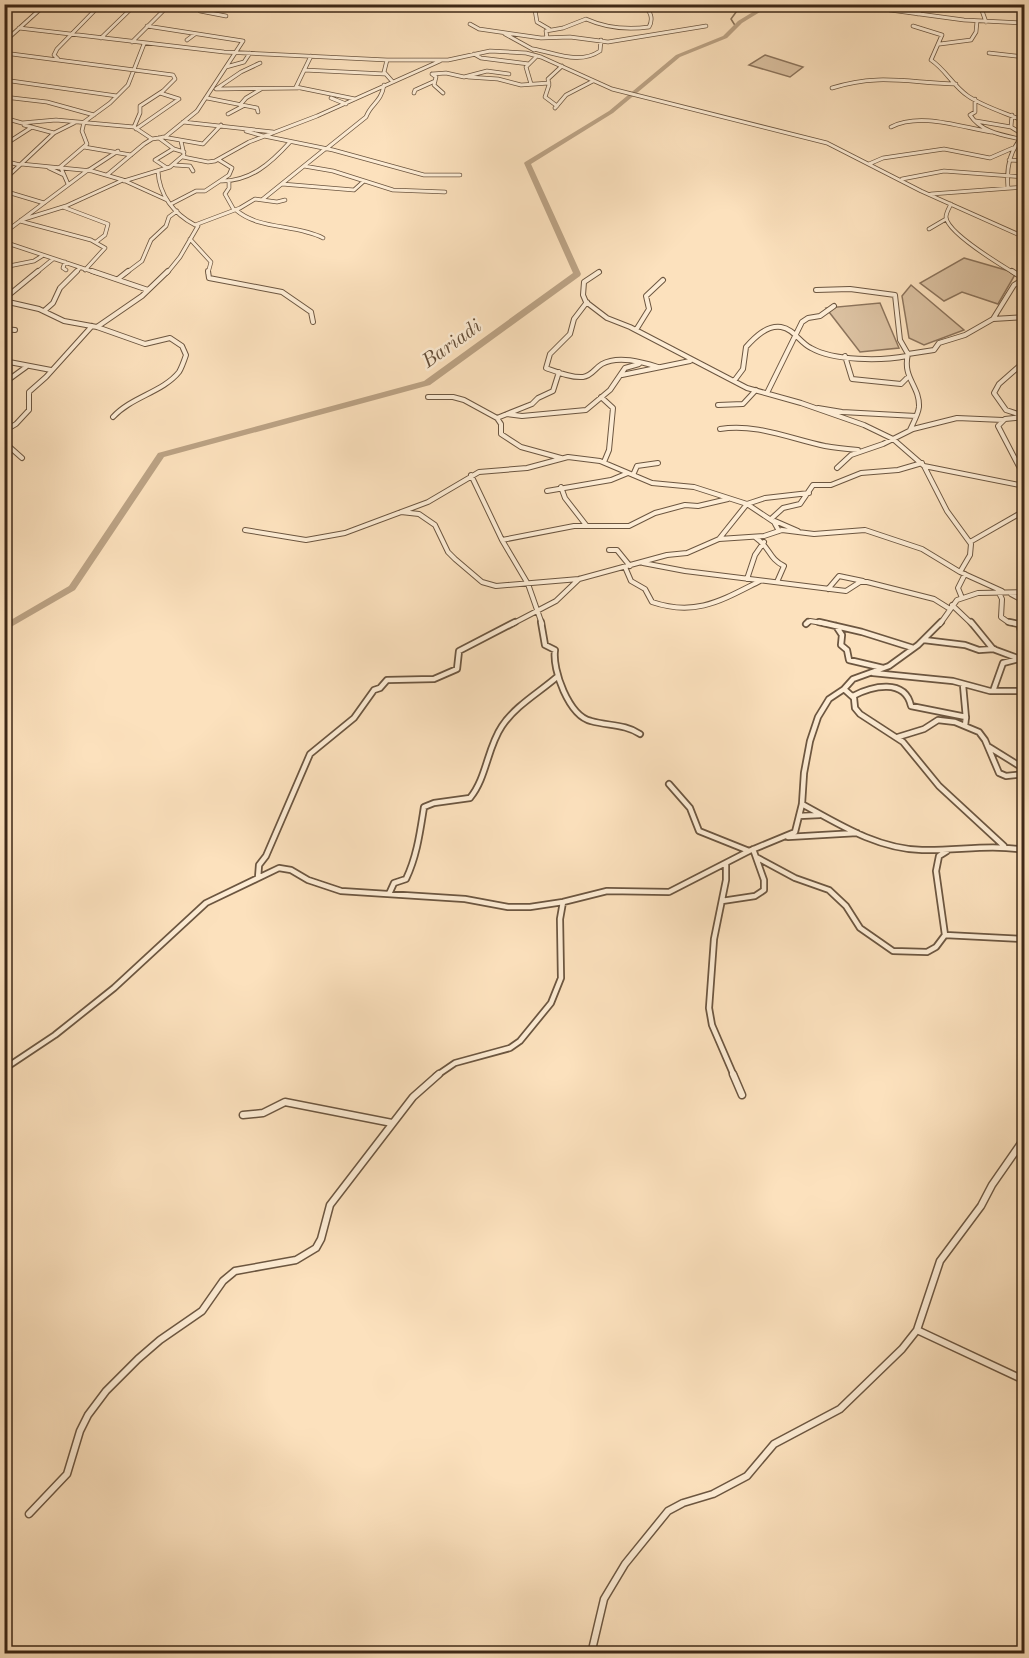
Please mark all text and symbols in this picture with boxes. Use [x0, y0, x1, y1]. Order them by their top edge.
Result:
water label: Bariadi [418, 316, 486, 373]

